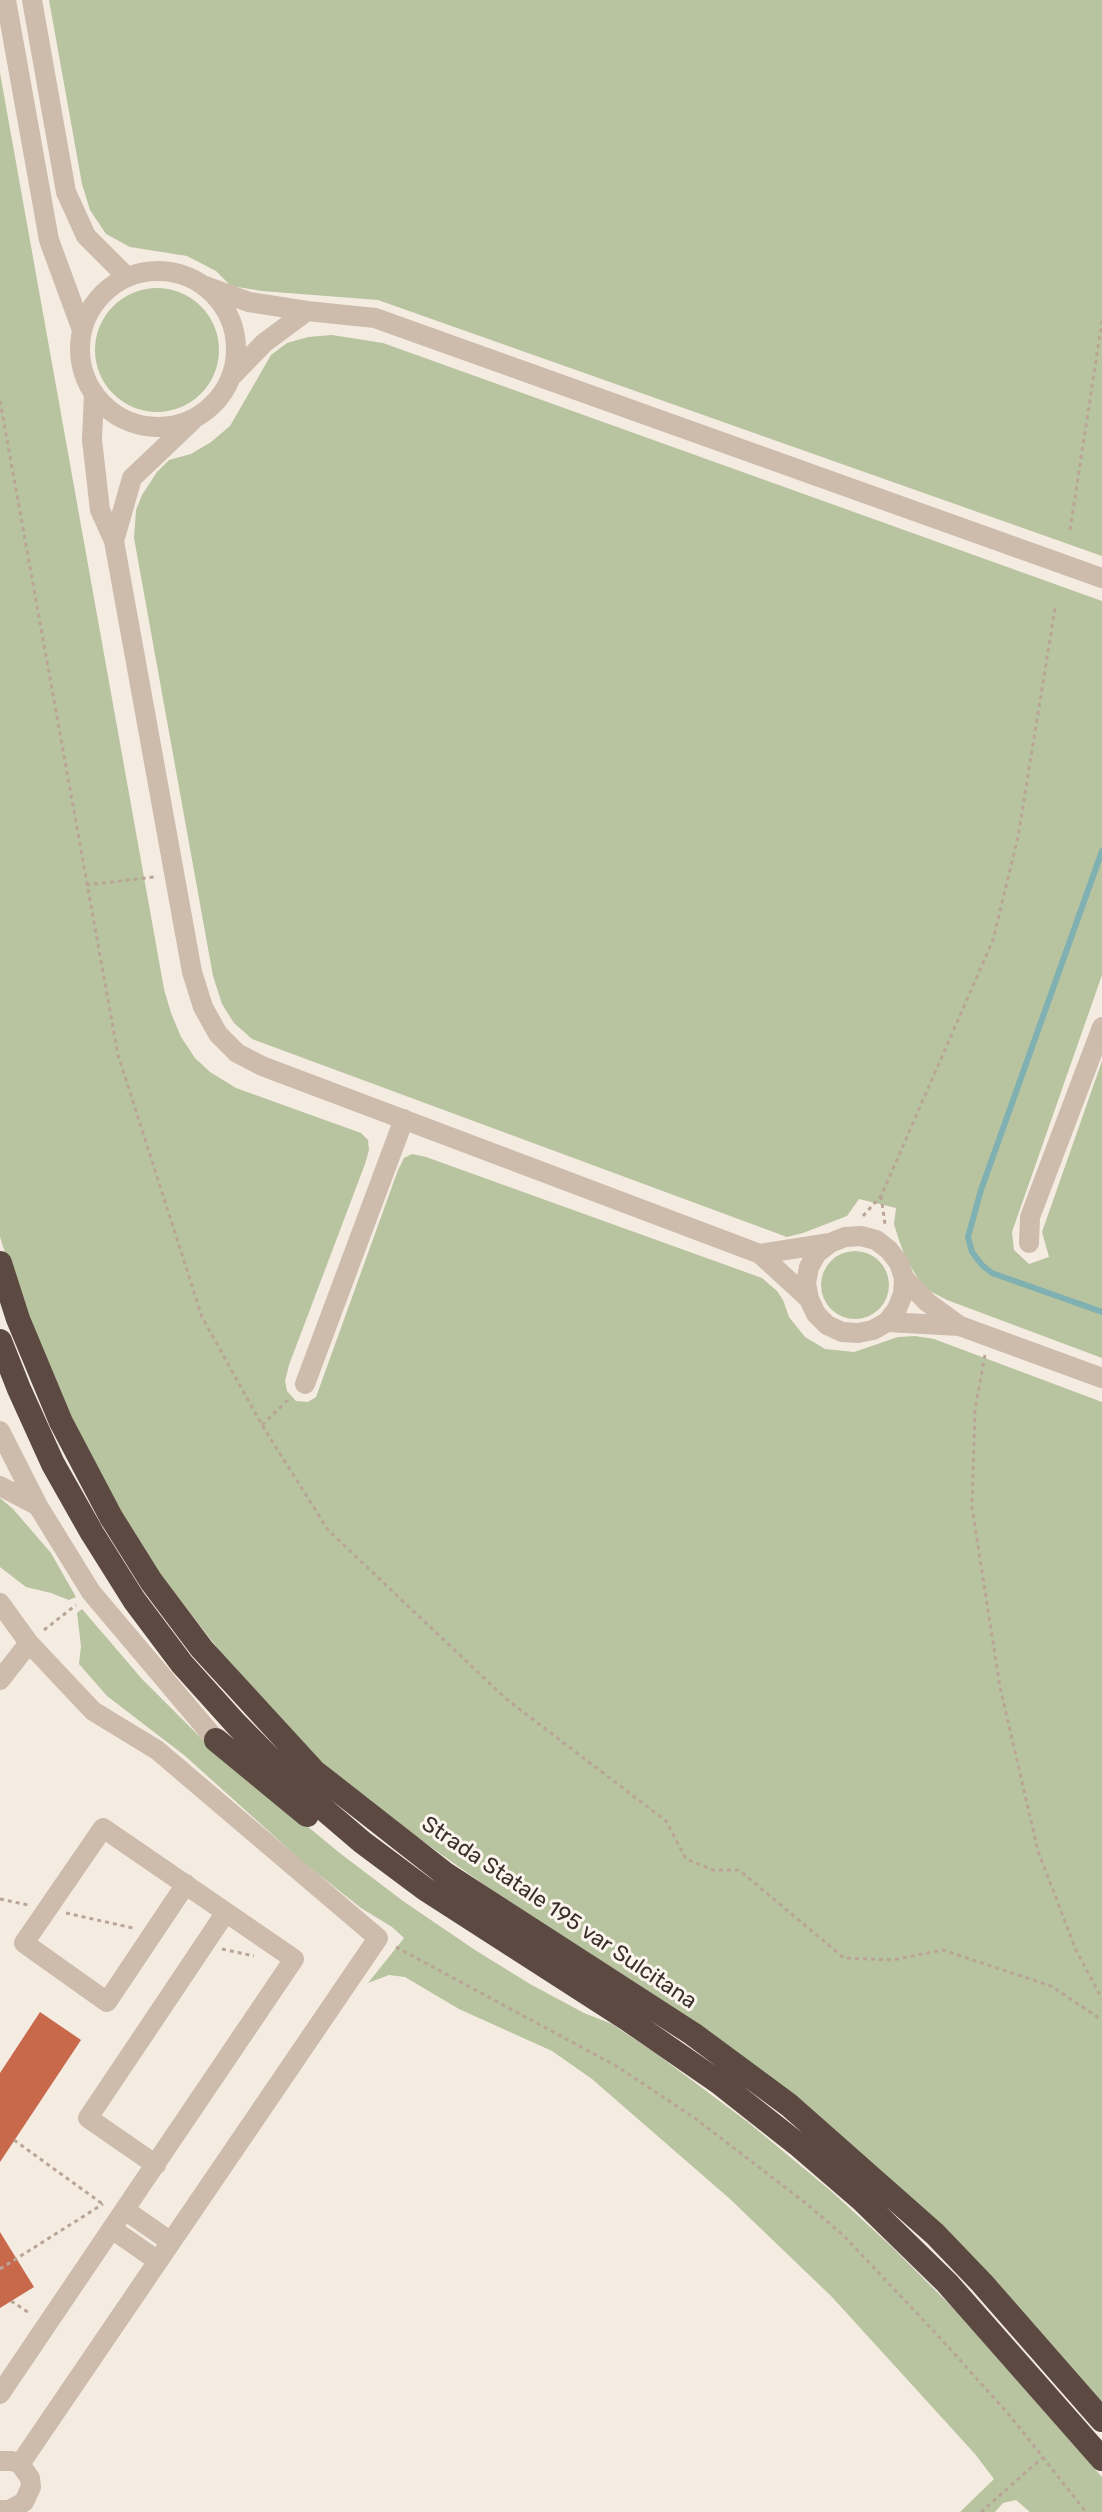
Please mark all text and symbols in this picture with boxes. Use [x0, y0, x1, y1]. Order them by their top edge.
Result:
street label: Strada Statale 195 var Sulcitana [417, 1811, 701, 2015]

